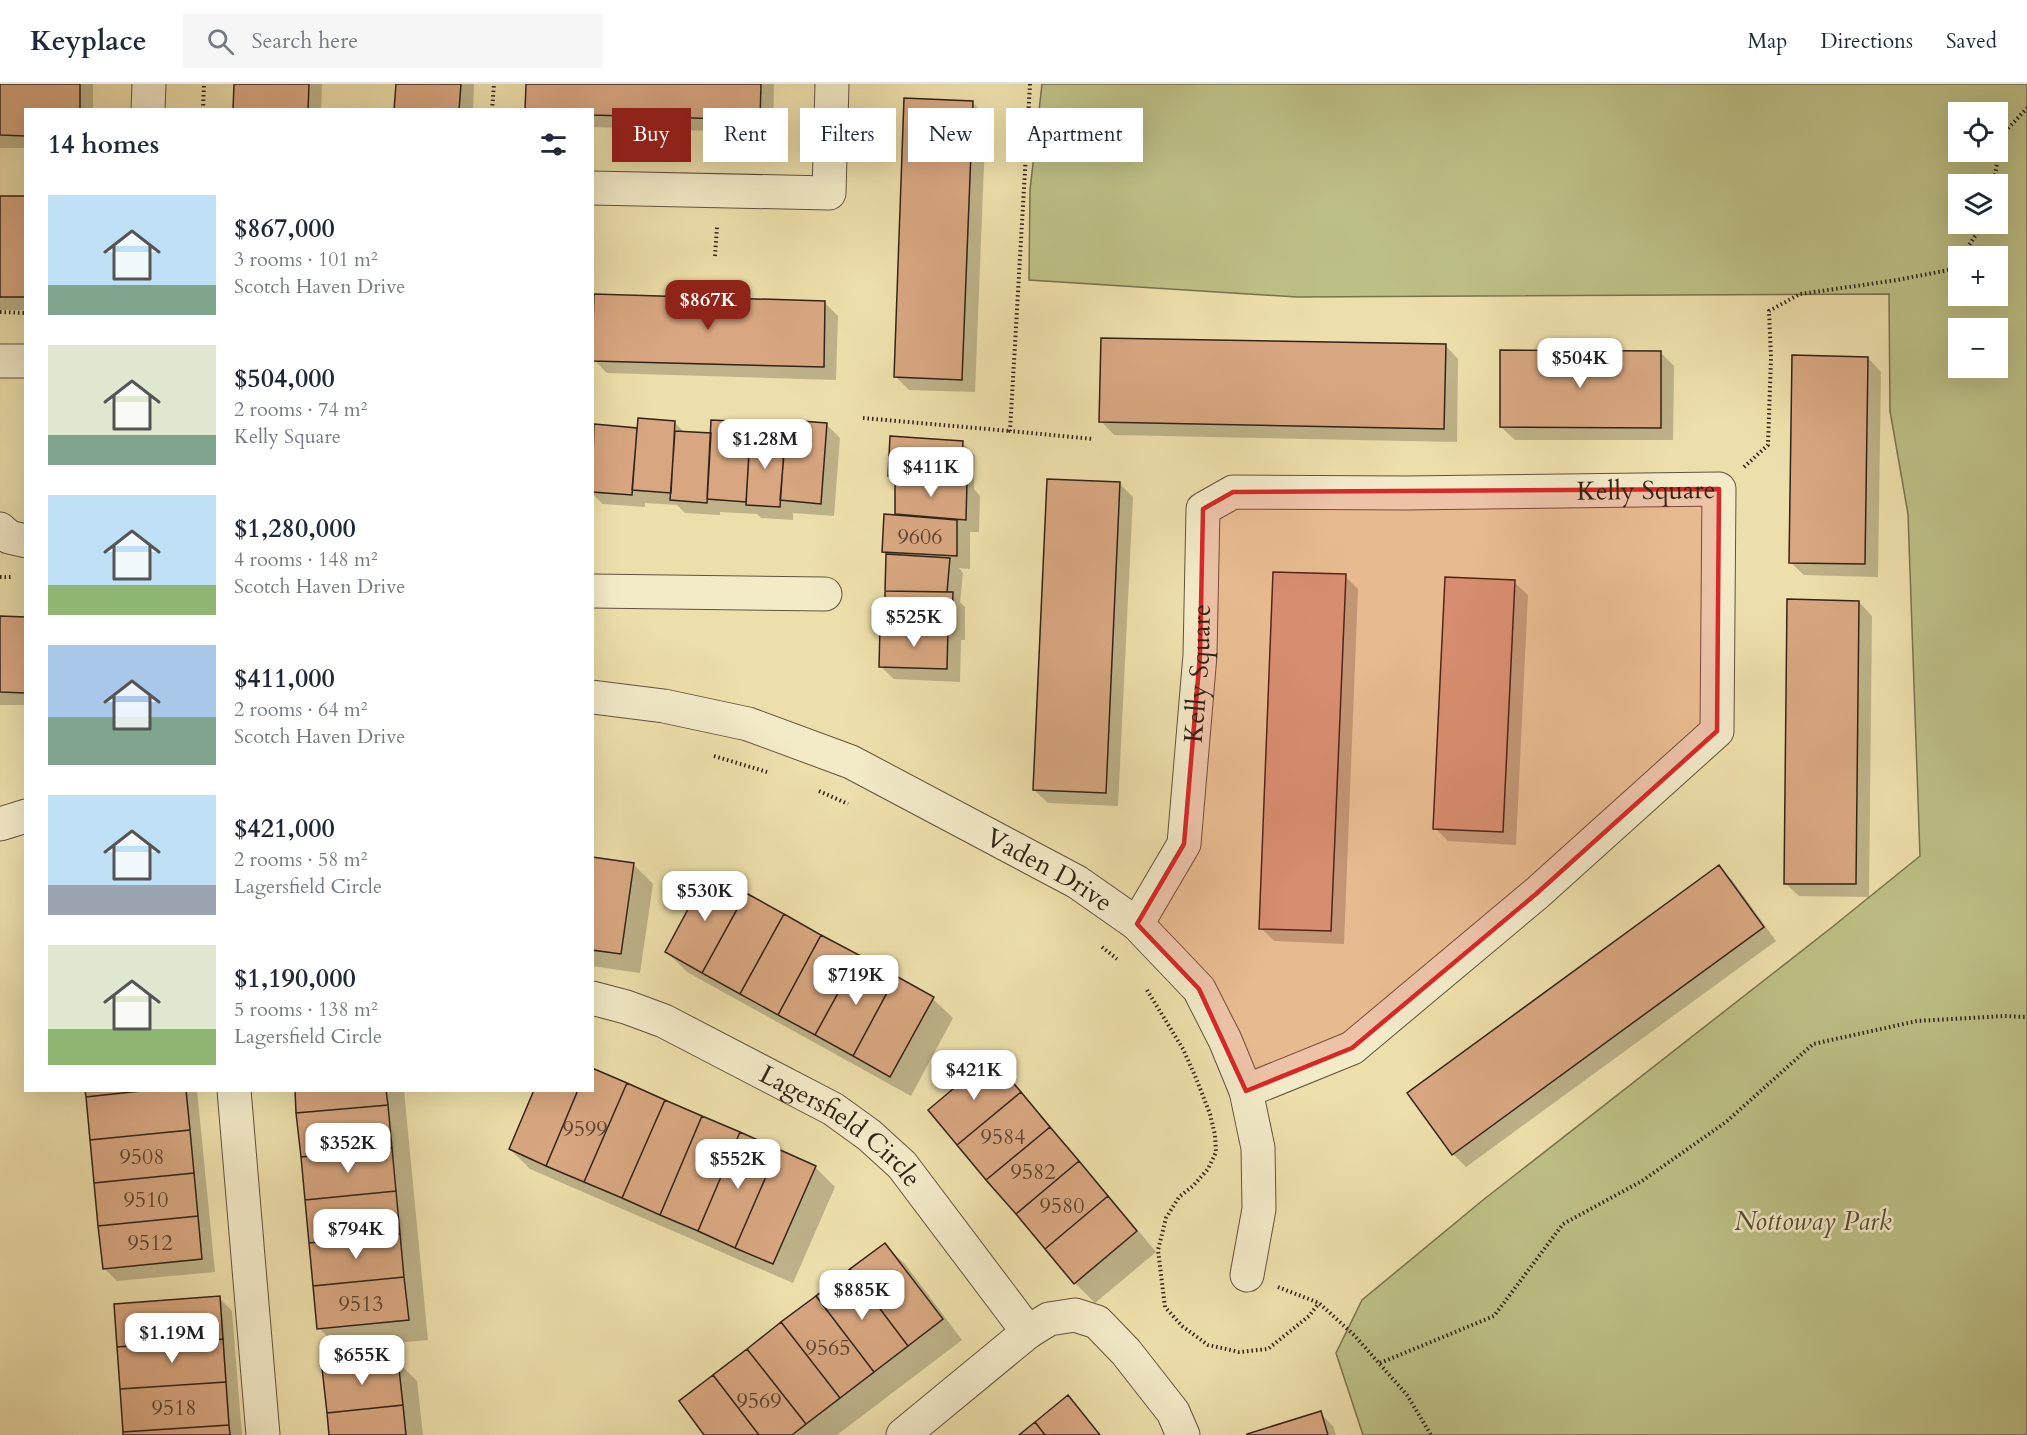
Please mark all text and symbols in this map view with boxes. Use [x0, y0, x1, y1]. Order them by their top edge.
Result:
search box [183, 14, 603, 68]
text: Keyplace [30, 22, 147, 60]
icon: search [204, 25, 237, 58]
text: Search here [252, 26, 358, 56]
text: Map [1747, 27, 1787, 56]
text: Directions [1820, 27, 1913, 56]
text: Saved [1946, 27, 1997, 56]
map controls [1948, 102, 2008, 378]
button: locate [1948, 102, 2008, 162]
chip: Buy [612, 108, 691, 162]
chip: Rent [703, 108, 788, 162]
chip: Filters [800, 108, 896, 162]
chip: New [908, 108, 994, 162]
chip: Apartment [1006, 108, 1143, 162]
text: 14 homes [48, 127, 159, 162]
icon: filters [537, 128, 570, 161]
button: layers [1948, 174, 2008, 234]
text: $867,000 [234, 211, 335, 246]
icon: home [96, 219, 168, 291]
text: 3 rooms · 101 m² [234, 246, 378, 273]
button: + [1948, 246, 2008, 306]
text: Scotch Haven Drive [234, 273, 405, 300]
pin: $867K [666, 280, 750, 331]
text: $867K [679, 286, 737, 313]
button: − [1948, 318, 2008, 378]
pin: $504K [1538, 338, 1622, 389]
text: $504K [1551, 344, 1609, 371]
text: $504,000 [234, 361, 335, 396]
icon: home [96, 369, 168, 441]
text: 2 rooms · 74 m² [234, 396, 367, 423]
pin: $1.28M [716, 419, 814, 470]
text: Kelly Square [234, 423, 341, 450]
text: $1.28M [732, 425, 798, 452]
pin: $411K [889, 447, 973, 498]
text: $411K [902, 453, 960, 480]
street label: Kelly Square [1576, 472, 1716, 509]
text: $1,280,000 [234, 511, 356, 546]
icon: home [96, 519, 168, 591]
house number: 9606 [897, 522, 943, 552]
text: 4 rooms · 148 m² [234, 546, 378, 573]
text: Scotch Haven Drive [234, 573, 405, 600]
pin: $525K [872, 597, 956, 648]
text: $525K [885, 603, 943, 630]
street label: Kelly Square [1176, 604, 1219, 744]
text: $411,000 [234, 661, 335, 696]
icon: home [96, 669, 168, 741]
text: 2 rooms · 64 m² [234, 696, 367, 723]
text: Scotch Haven Drive [234, 723, 405, 750]
text: $421,000 [234, 811, 335, 846]
icon: home [96, 819, 168, 891]
street label: Vaden Drive [980, 820, 1120, 920]
text: 2 rooms · 58 m² [234, 846, 367, 873]
pin: $530K [663, 871, 747, 922]
text: Lagersfield Circle [234, 873, 382, 900]
text: $530K [676, 877, 734, 904]
pin: $719K [814, 955, 898, 1006]
text: $1,190,000 [234, 961, 356, 996]
text: $719K [827, 961, 885, 988]
icon: home [96, 969, 168, 1041]
text: 5 rooms · 138 m² [234, 996, 378, 1023]
text: Lagersfield Circle [234, 1023, 382, 1050]
pin: $421K [932, 1050, 1016, 1101]
text: $421K [945, 1056, 1003, 1083]
street label: Lagersfield Circle [753, 1057, 929, 1194]
house number: 9599 [562, 1114, 608, 1144]
house number: 9584 [980, 1122, 1026, 1152]
pin: $352K [306, 1123, 390, 1174]
text: $352K [319, 1129, 377, 1156]
pin: $552K [696, 1139, 780, 1190]
house number: 9508 [119, 1142, 165, 1172]
text: $552K [709, 1145, 767, 1172]
house number: 9582 [1010, 1157, 1056, 1187]
house number: 9510 [123, 1185, 169, 1215]
house number: 9580 [1039, 1191, 1085, 1221]
park label: Nottoway Park [1734, 1204, 1892, 1239]
pin: $794K [314, 1209, 398, 1260]
text: $794K [327, 1215, 385, 1242]
house number: 9512 [127, 1228, 173, 1258]
pin: $885K [820, 1270, 904, 1321]
text: $885K [833, 1276, 891, 1303]
house number: 9513 [338, 1289, 384, 1319]
pin: $1.19M [123, 1313, 221, 1364]
text: $1.19M [139, 1319, 205, 1346]
house number: 9565 [805, 1333, 851, 1363]
pin: $655K [320, 1335, 404, 1386]
text: $655K [333, 1341, 391, 1368]
house number: 9569 [736, 1386, 782, 1416]
house number: 9518 [151, 1393, 197, 1423]

